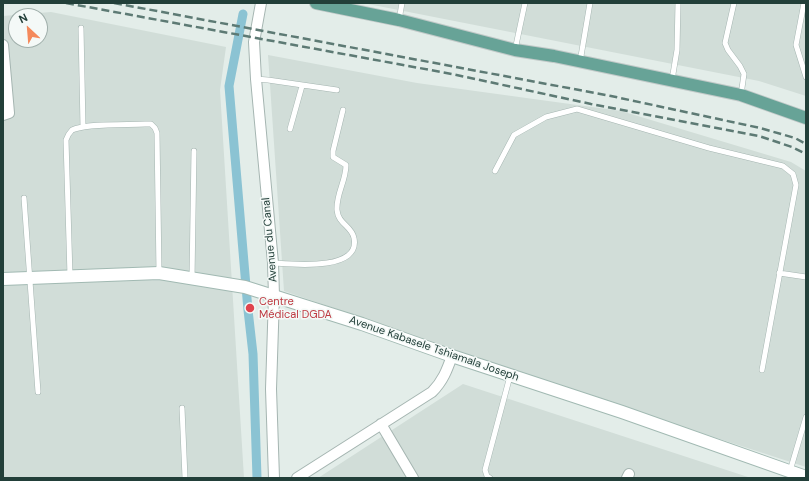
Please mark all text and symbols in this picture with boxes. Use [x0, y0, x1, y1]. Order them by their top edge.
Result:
north arrow [8, 8, 48, 48]
text: N [17, 10, 30, 26]
street label: Avenue du Canal [260, 197, 280, 283]
place label: Centre Médical DGDA [259, 295, 332, 321]
marker: Centre Médical DGDA [244, 302, 256, 314]
street label: Avenue Kabasele Tshiamala Joseph [347, 314, 521, 384]

